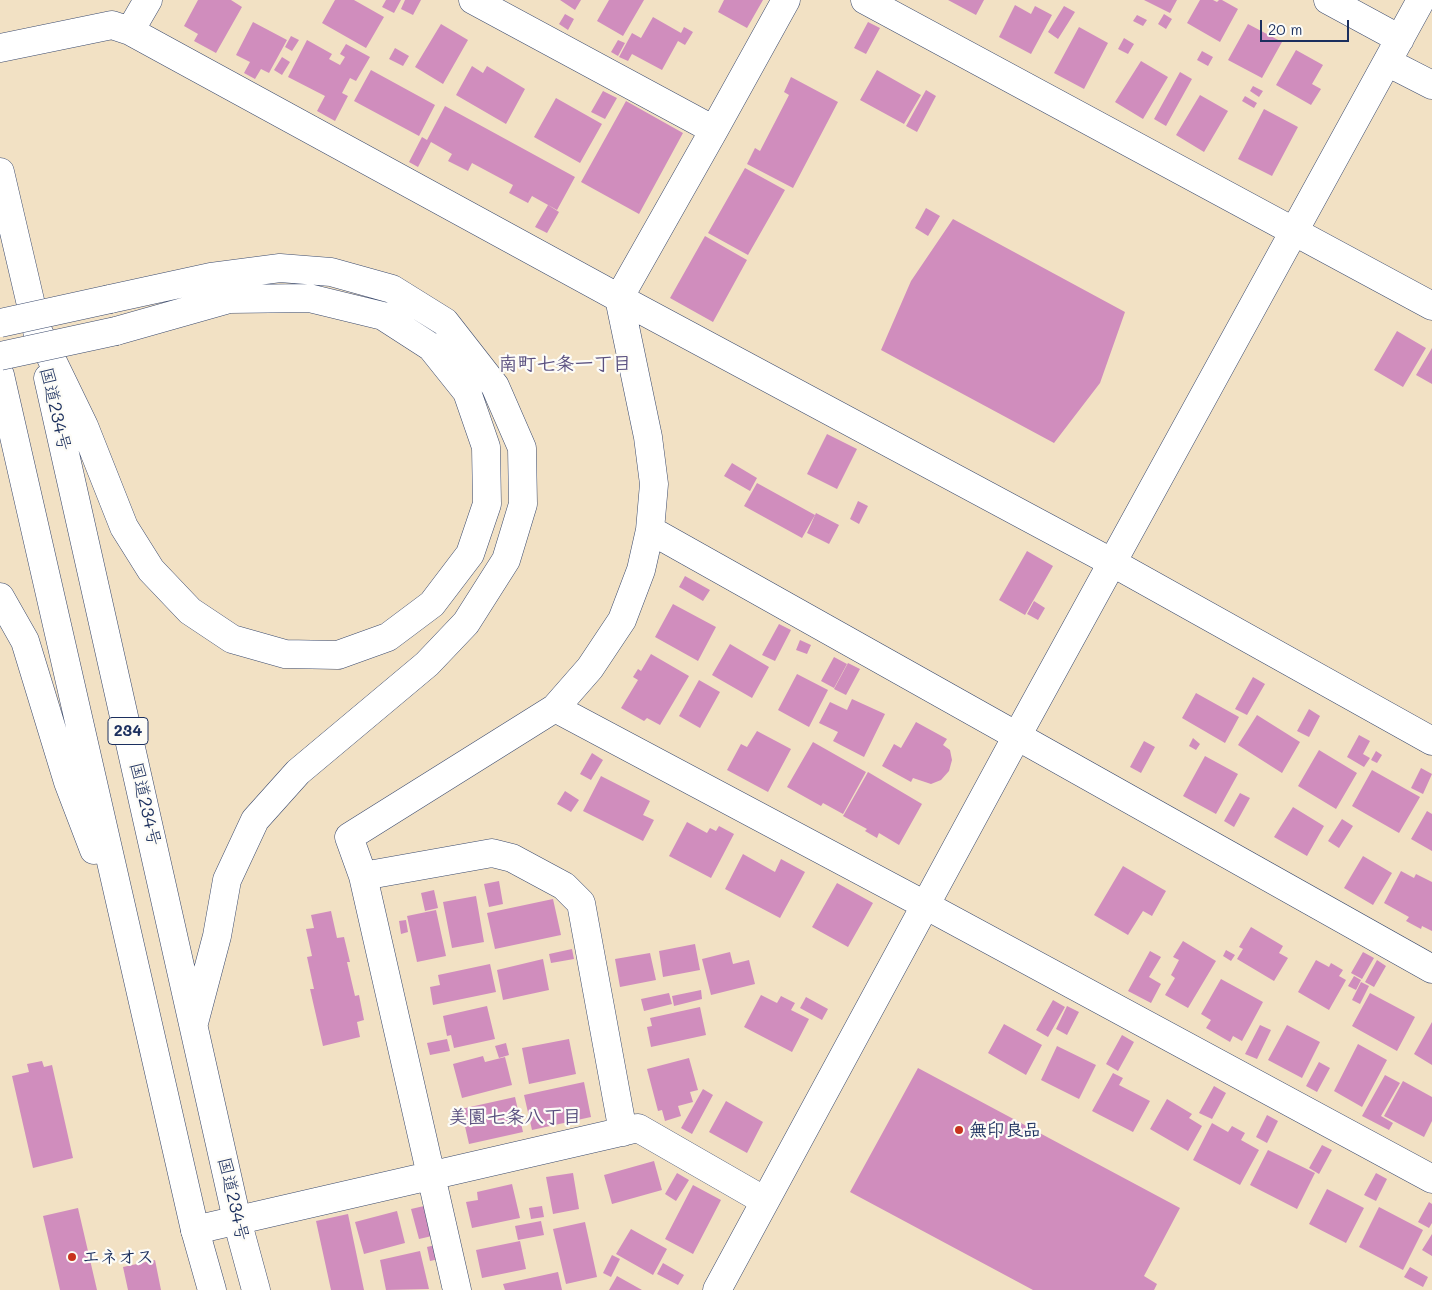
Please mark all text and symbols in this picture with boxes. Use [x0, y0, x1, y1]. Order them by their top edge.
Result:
scale bar [1262, 10, 1351, 42]
text: 20 m [1268, 19, 1302, 39]
district label: 南町七条一丁目 [499, 353, 631, 375]
street label: 国道234号 [35, 365, 75, 453]
road number: 234 [108, 718, 148, 744]
street label: 国道234号 [125, 760, 165, 848]
district label: 美園七条八丁目 [449, 1106, 581, 1128]
place label: 無印良品 [969, 1119, 1041, 1141]
marker: 無印良品 [953, 1124, 965, 1136]
street label: 国道234号 [213, 1155, 253, 1243]
place label: エネオス [82, 1246, 154, 1268]
marker: エネオス [66, 1251, 78, 1263]

